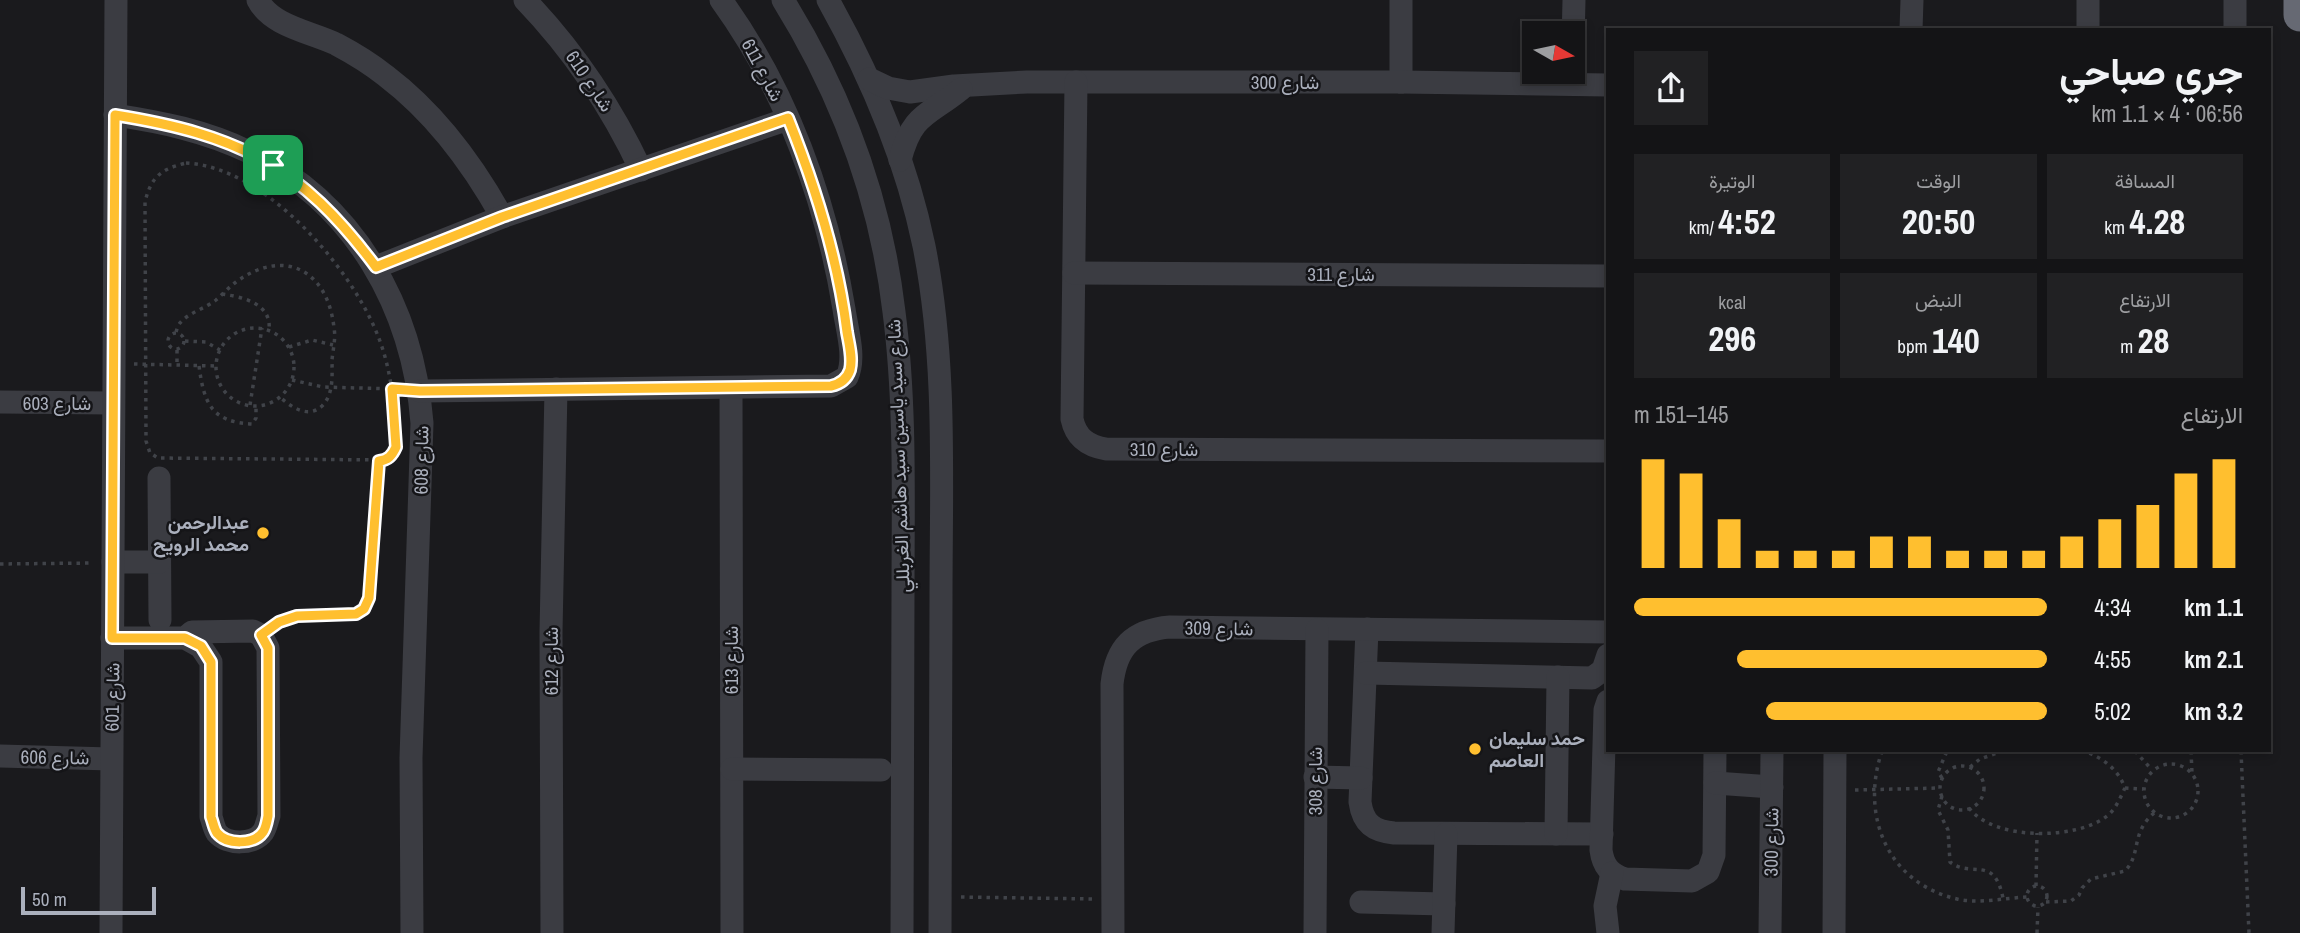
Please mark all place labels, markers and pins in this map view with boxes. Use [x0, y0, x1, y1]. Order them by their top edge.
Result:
pin [243, 135, 303, 195]
place label: عبدالرحمن محمد الرويح [153, 509, 249, 558]
marker: عبدالرحمن محمد الرويح [255, 525, 271, 541]
place label: حمد سليمان العاصم [1489, 725, 1585, 773]
marker: حمد سليمان العاصم [1467, 741, 1483, 757]

